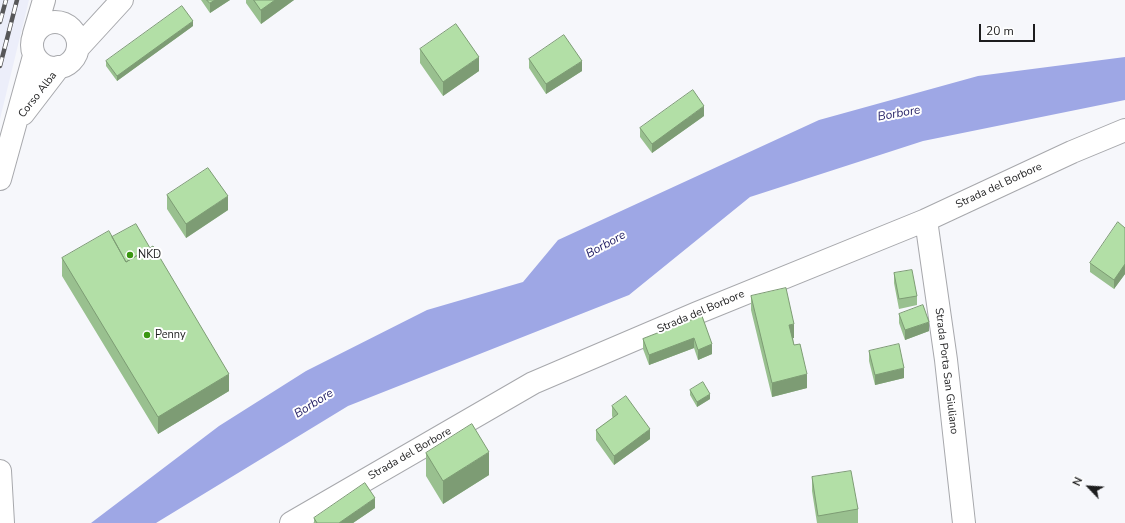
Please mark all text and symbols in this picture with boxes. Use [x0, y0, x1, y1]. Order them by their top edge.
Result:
scale bar [981, 16, 1037, 42]
text: 20 m [986, 23, 1014, 39]
street label: Corso Alba [16, 69, 60, 121]
water label: Borbore [876, 103, 922, 125]
street label: Strada del Borbore [954, 160, 1044, 212]
water label: Borbore [584, 228, 628, 262]
place label: NKD [138, 248, 161, 262]
marker: NKD [125, 250, 135, 260]
street label: Strada del Borbore [655, 288, 747, 336]
street label: Strada Porta San Giuliano [932, 307, 960, 435]
place label: Penny [155, 328, 186, 342]
marker: Penny [142, 330, 152, 340]
water label: Borbore [292, 386, 336, 422]
street label: Strada del Borbore [366, 425, 454, 483]
north arrow [1069, 467, 1109, 507]
text: N [1069, 475, 1086, 489]

